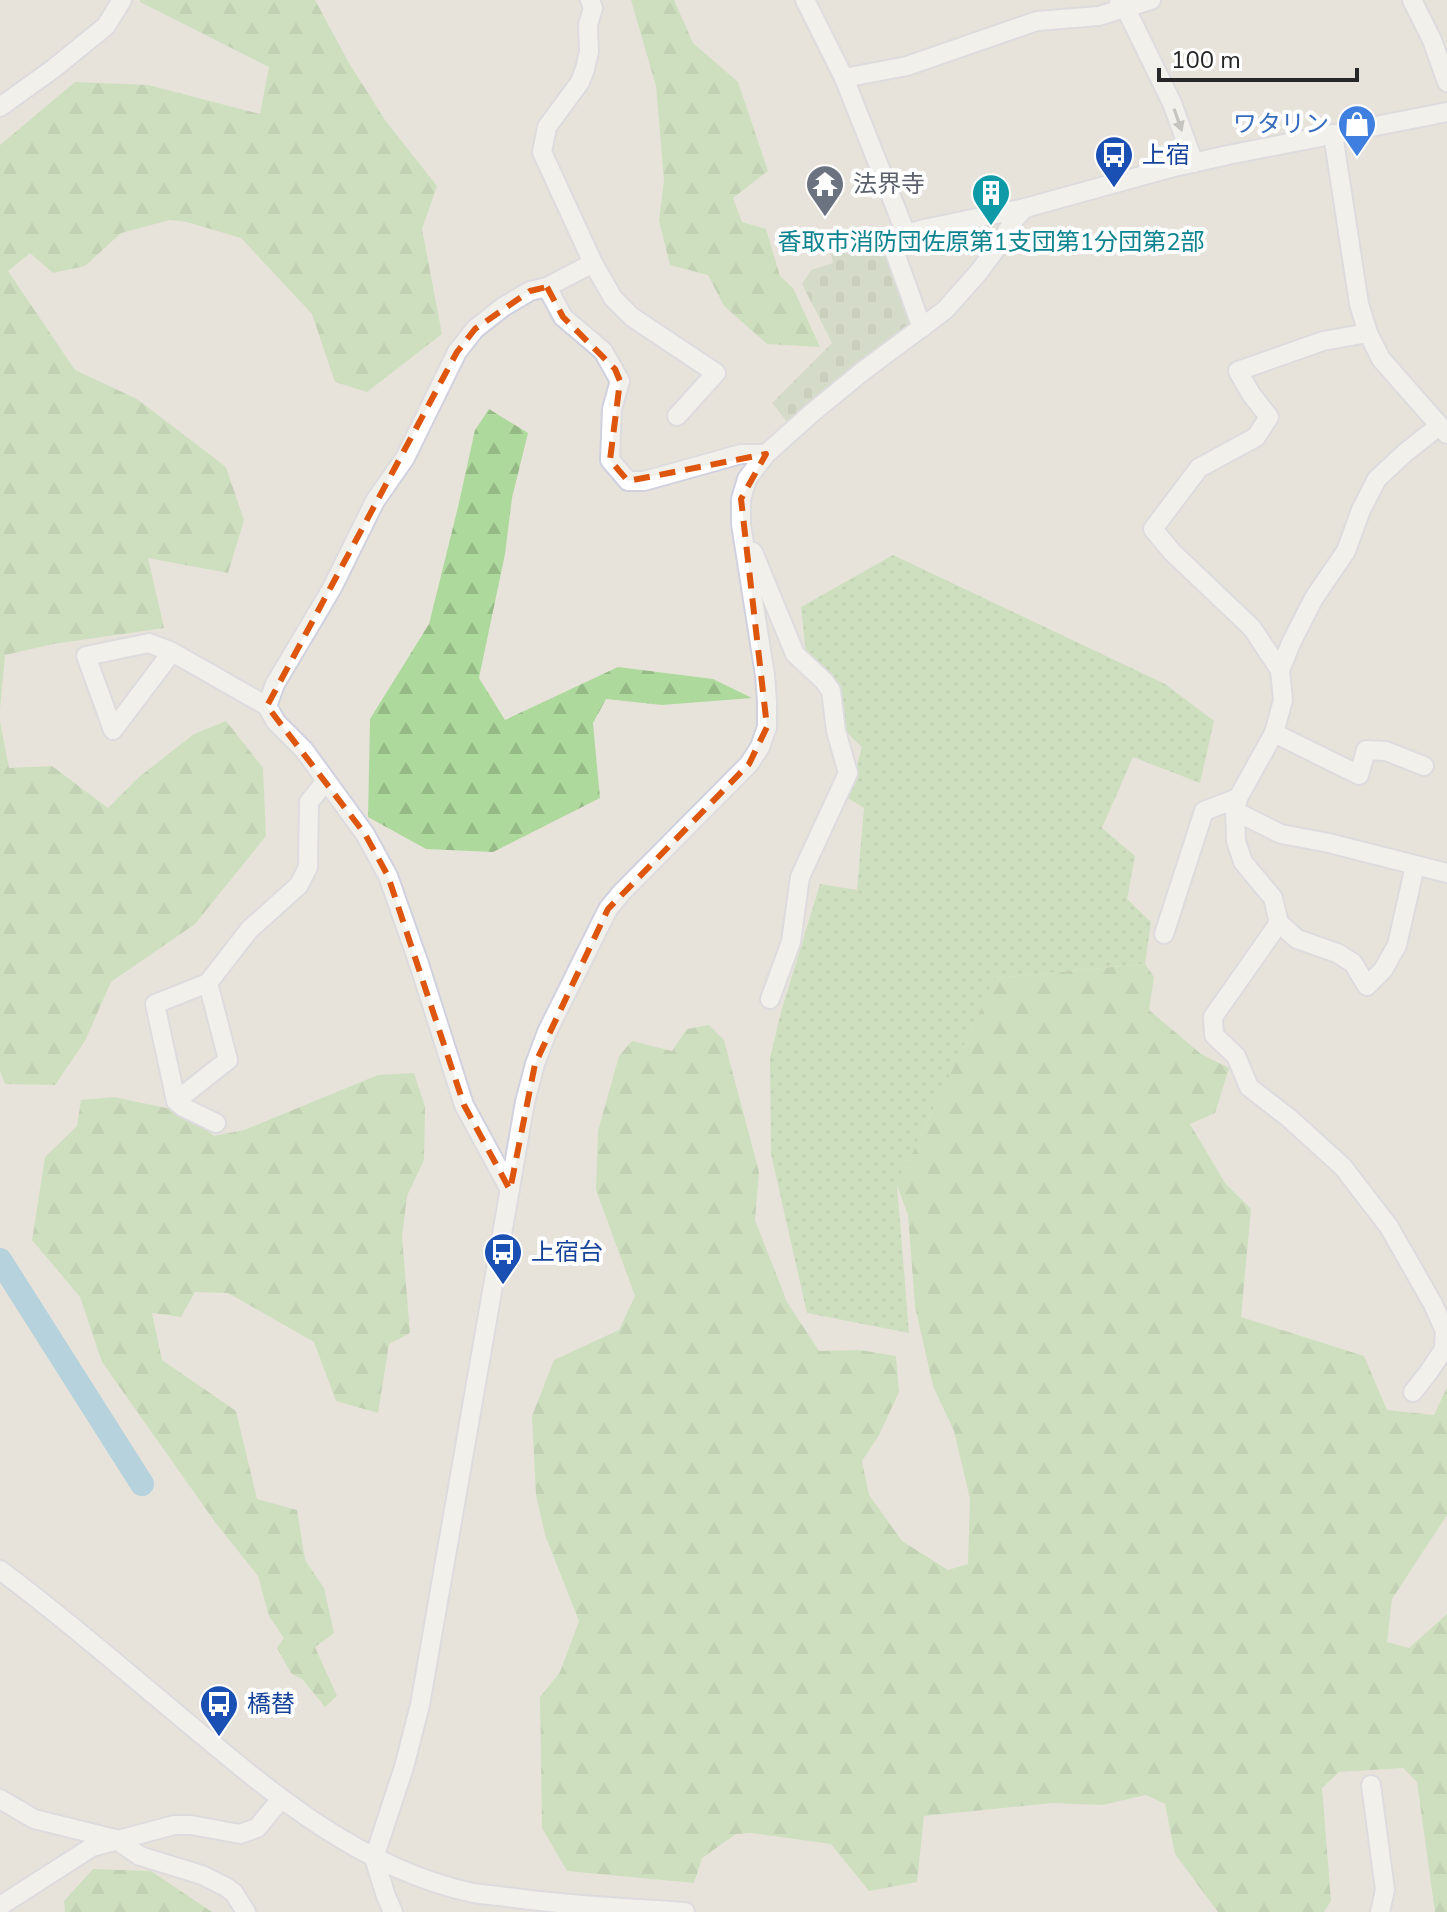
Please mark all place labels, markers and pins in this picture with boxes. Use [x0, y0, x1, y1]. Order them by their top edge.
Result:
shop icon: ワタリン [1336, 103, 1378, 158]
place label: ワタリン [1233, 108, 1329, 140]
bus stop icon: 上宿 [1093, 134, 1135, 189]
place label: 上宿 [1142, 139, 1190, 171]
temple icon: 法界寺 [804, 163, 846, 218]
place label: 法界寺 [853, 168, 925, 200]
building icon: 香取市消防団佐原第1支団第1分団第2部 [970, 172, 1012, 227]
place label: 香取市消防団佐原第1支団第1分団第2部 [777, 226, 1205, 258]
bus stop icon: 上宿台 [482, 1231, 524, 1286]
place label: 上宿台 [531, 1236, 603, 1268]
bus stop icon: 橋替 [198, 1683, 240, 1738]
place label: 橋替 [247, 1688, 295, 1720]

